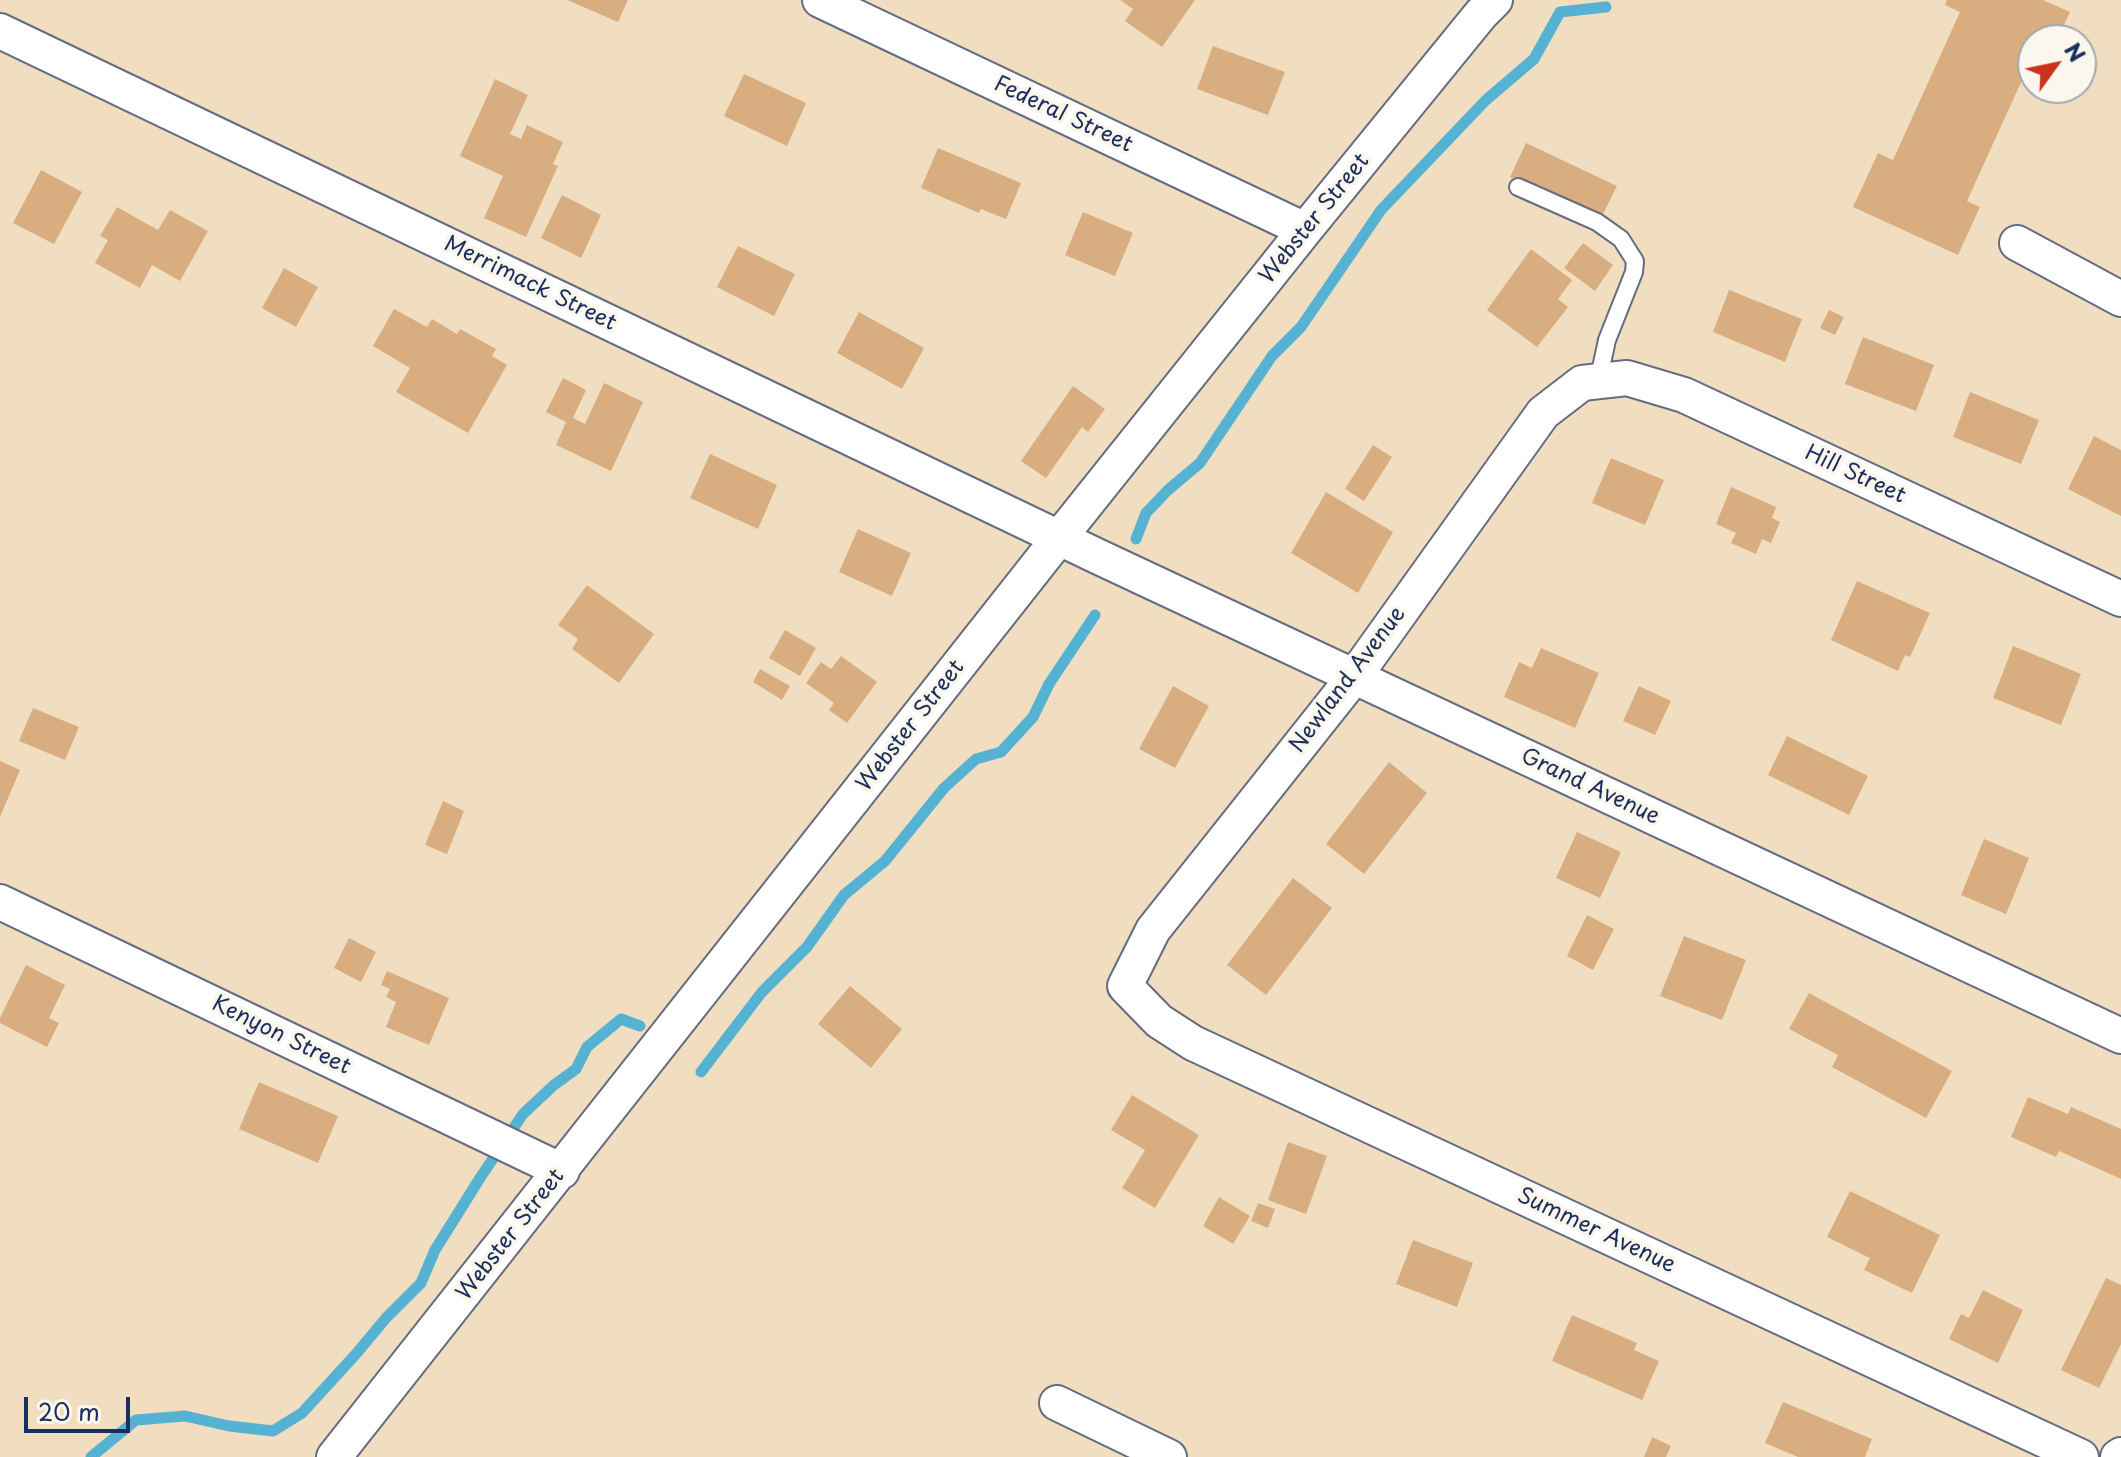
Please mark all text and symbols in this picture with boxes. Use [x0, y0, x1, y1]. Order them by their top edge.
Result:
north arrow [2017, 24, 2097, 104]
text: N [2057, 35, 2094, 68]
street label: Federal Street [989, 71, 1137, 159]
street label: Webster Street [1255, 149, 1375, 289]
street label: Merrimack Street [440, 231, 620, 337]
street label: Hill Street [1800, 440, 1910, 510]
street label: Newland Avenue [1285, 602, 1411, 758]
street label: Webster Street [852, 655, 970, 797]
street label: Grand Avenue [1516, 743, 1664, 831]
street label: Kenyon Street [207, 991, 355, 1081]
street label: Webster Street [452, 1164, 570, 1306]
street label: Summer Avenue [1513, 1183, 1679, 1279]
scale bar [28, 1381, 134, 1431]
text: 20 m [38, 1393, 100, 1429]

